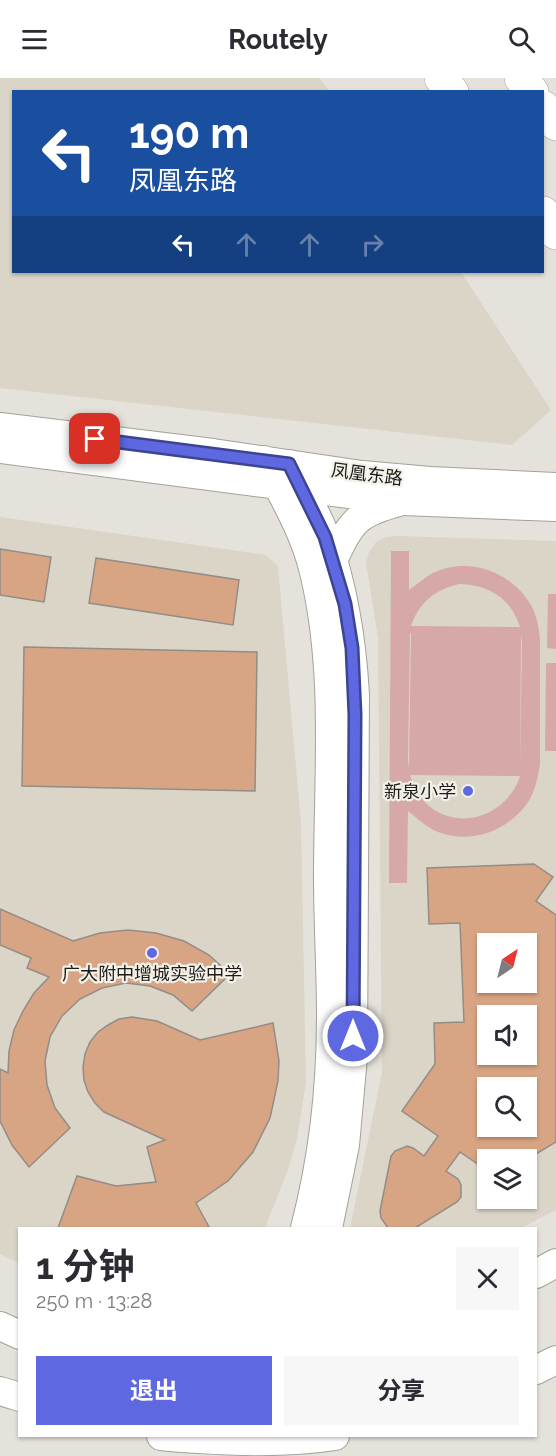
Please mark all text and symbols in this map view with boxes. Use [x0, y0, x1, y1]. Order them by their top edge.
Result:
icon: menu [18, 23, 51, 56]
icon: search [505, 23, 538, 56]
text: Routely [228, 24, 328, 55]
text: 190 m [129, 109, 249, 158]
icon: left [30, 114, 108, 192]
text: 凤凰东路 [129, 165, 237, 196]
icon: left [167, 228, 200, 261]
icon: ahead [230, 228, 263, 261]
icon: ahead [293, 228, 326, 261]
icon: right [356, 228, 389, 261]
pin [69, 413, 120, 464]
icon: arrive [78, 422, 111, 455]
street label: 凤凰东路 [330, 459, 404, 489]
place label: 新泉小学 [384, 781, 456, 802]
marker: 新泉小学 [461, 784, 475, 798]
north arrow [477, 933, 537, 993]
map controls [477, 933, 537, 1209]
marker: 广大附中增城实验中学 [145, 946, 159, 960]
place label: 广大附中增城实验中学 [62, 963, 242, 984]
position arrow [321, 1004, 385, 1068]
button: sound [477, 1005, 537, 1065]
button: search [477, 1077, 537, 1137]
button: layers [477, 1149, 537, 1209]
text: 1 分钟 [36, 1245, 134, 1287]
button: close [456, 1247, 519, 1310]
text: 250 m · 13:28 [36, 1289, 152, 1313]
button: 退出 [36, 1356, 272, 1425]
button: 分享 [284, 1356, 519, 1425]

